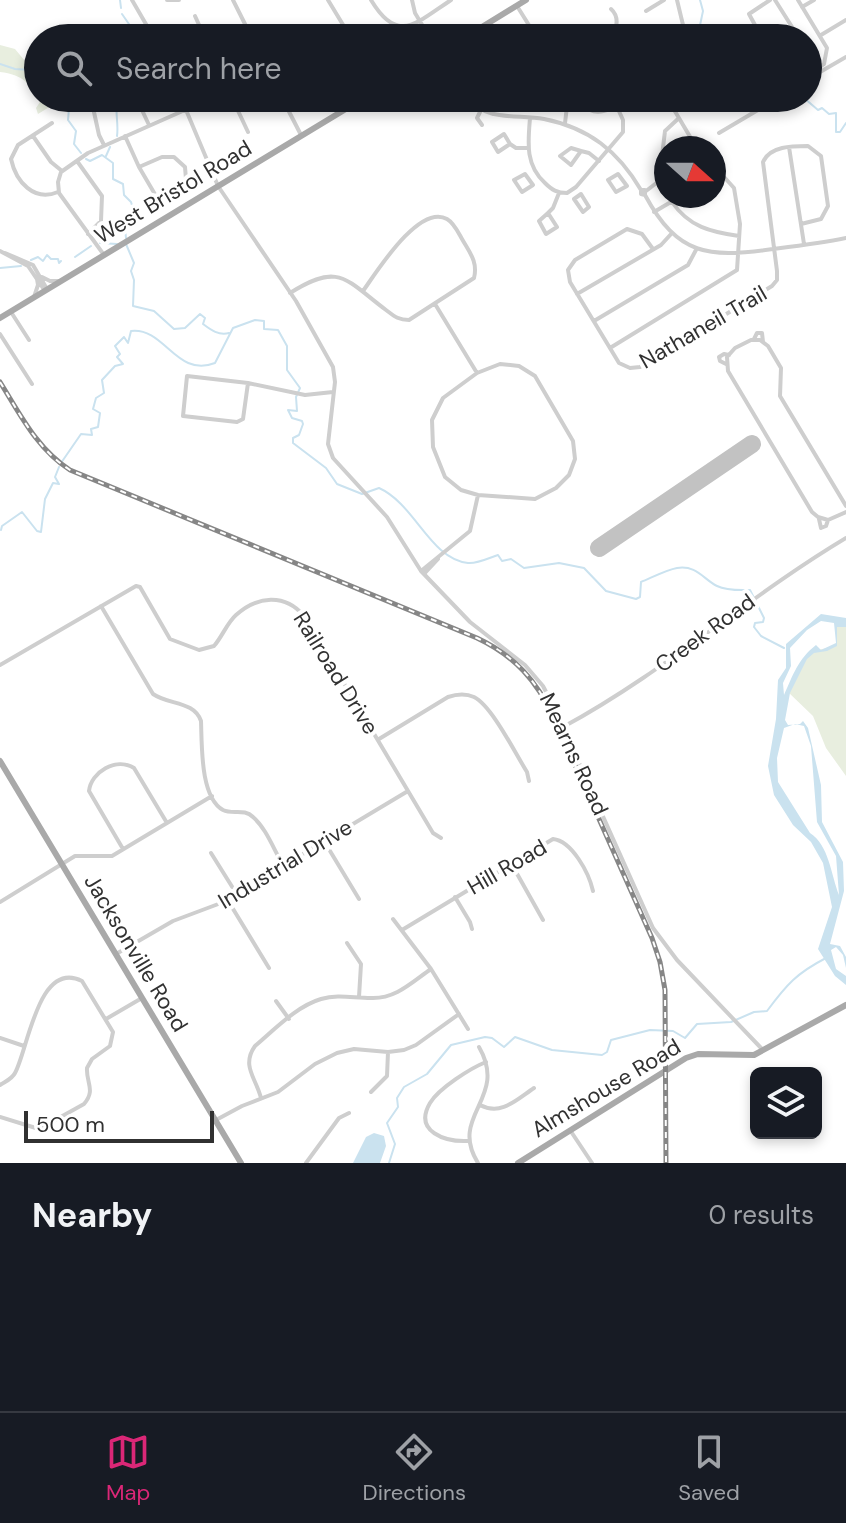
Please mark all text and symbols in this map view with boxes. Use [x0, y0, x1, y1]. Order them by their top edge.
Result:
search box [24, 24, 822, 112]
icon: search [52, 46, 96, 90]
text: Search here [116, 49, 282, 88]
street label: West Bristol Road [89, 134, 257, 250]
north arrow [654, 136, 726, 208]
street label: Nathaneil Trail [634, 279, 772, 375]
street label: Creek Road [649, 587, 761, 679]
street label: Railroad Drive [287, 606, 385, 740]
street label: Mearns Road [533, 688, 615, 820]
street label: Industrial Drive [213, 813, 357, 915]
street label: Hill Road [462, 833, 552, 901]
street label: Jacksonville Road [78, 869, 194, 1037]
street label: Almshouse Road [526, 1032, 686, 1144]
map controls [750, 1067, 822, 1139]
button: layers [750, 1067, 822, 1139]
scale bar [24, 1107, 214, 1143]
text: 500 m [36, 1110, 105, 1139]
text: Nearby [32, 1193, 152, 1238]
text: 0 results [708, 1198, 814, 1232]
tab: Map [106, 1430, 150, 1507]
tab: Directions [363, 1430, 466, 1507]
tab: Saved [678, 1430, 740, 1507]

